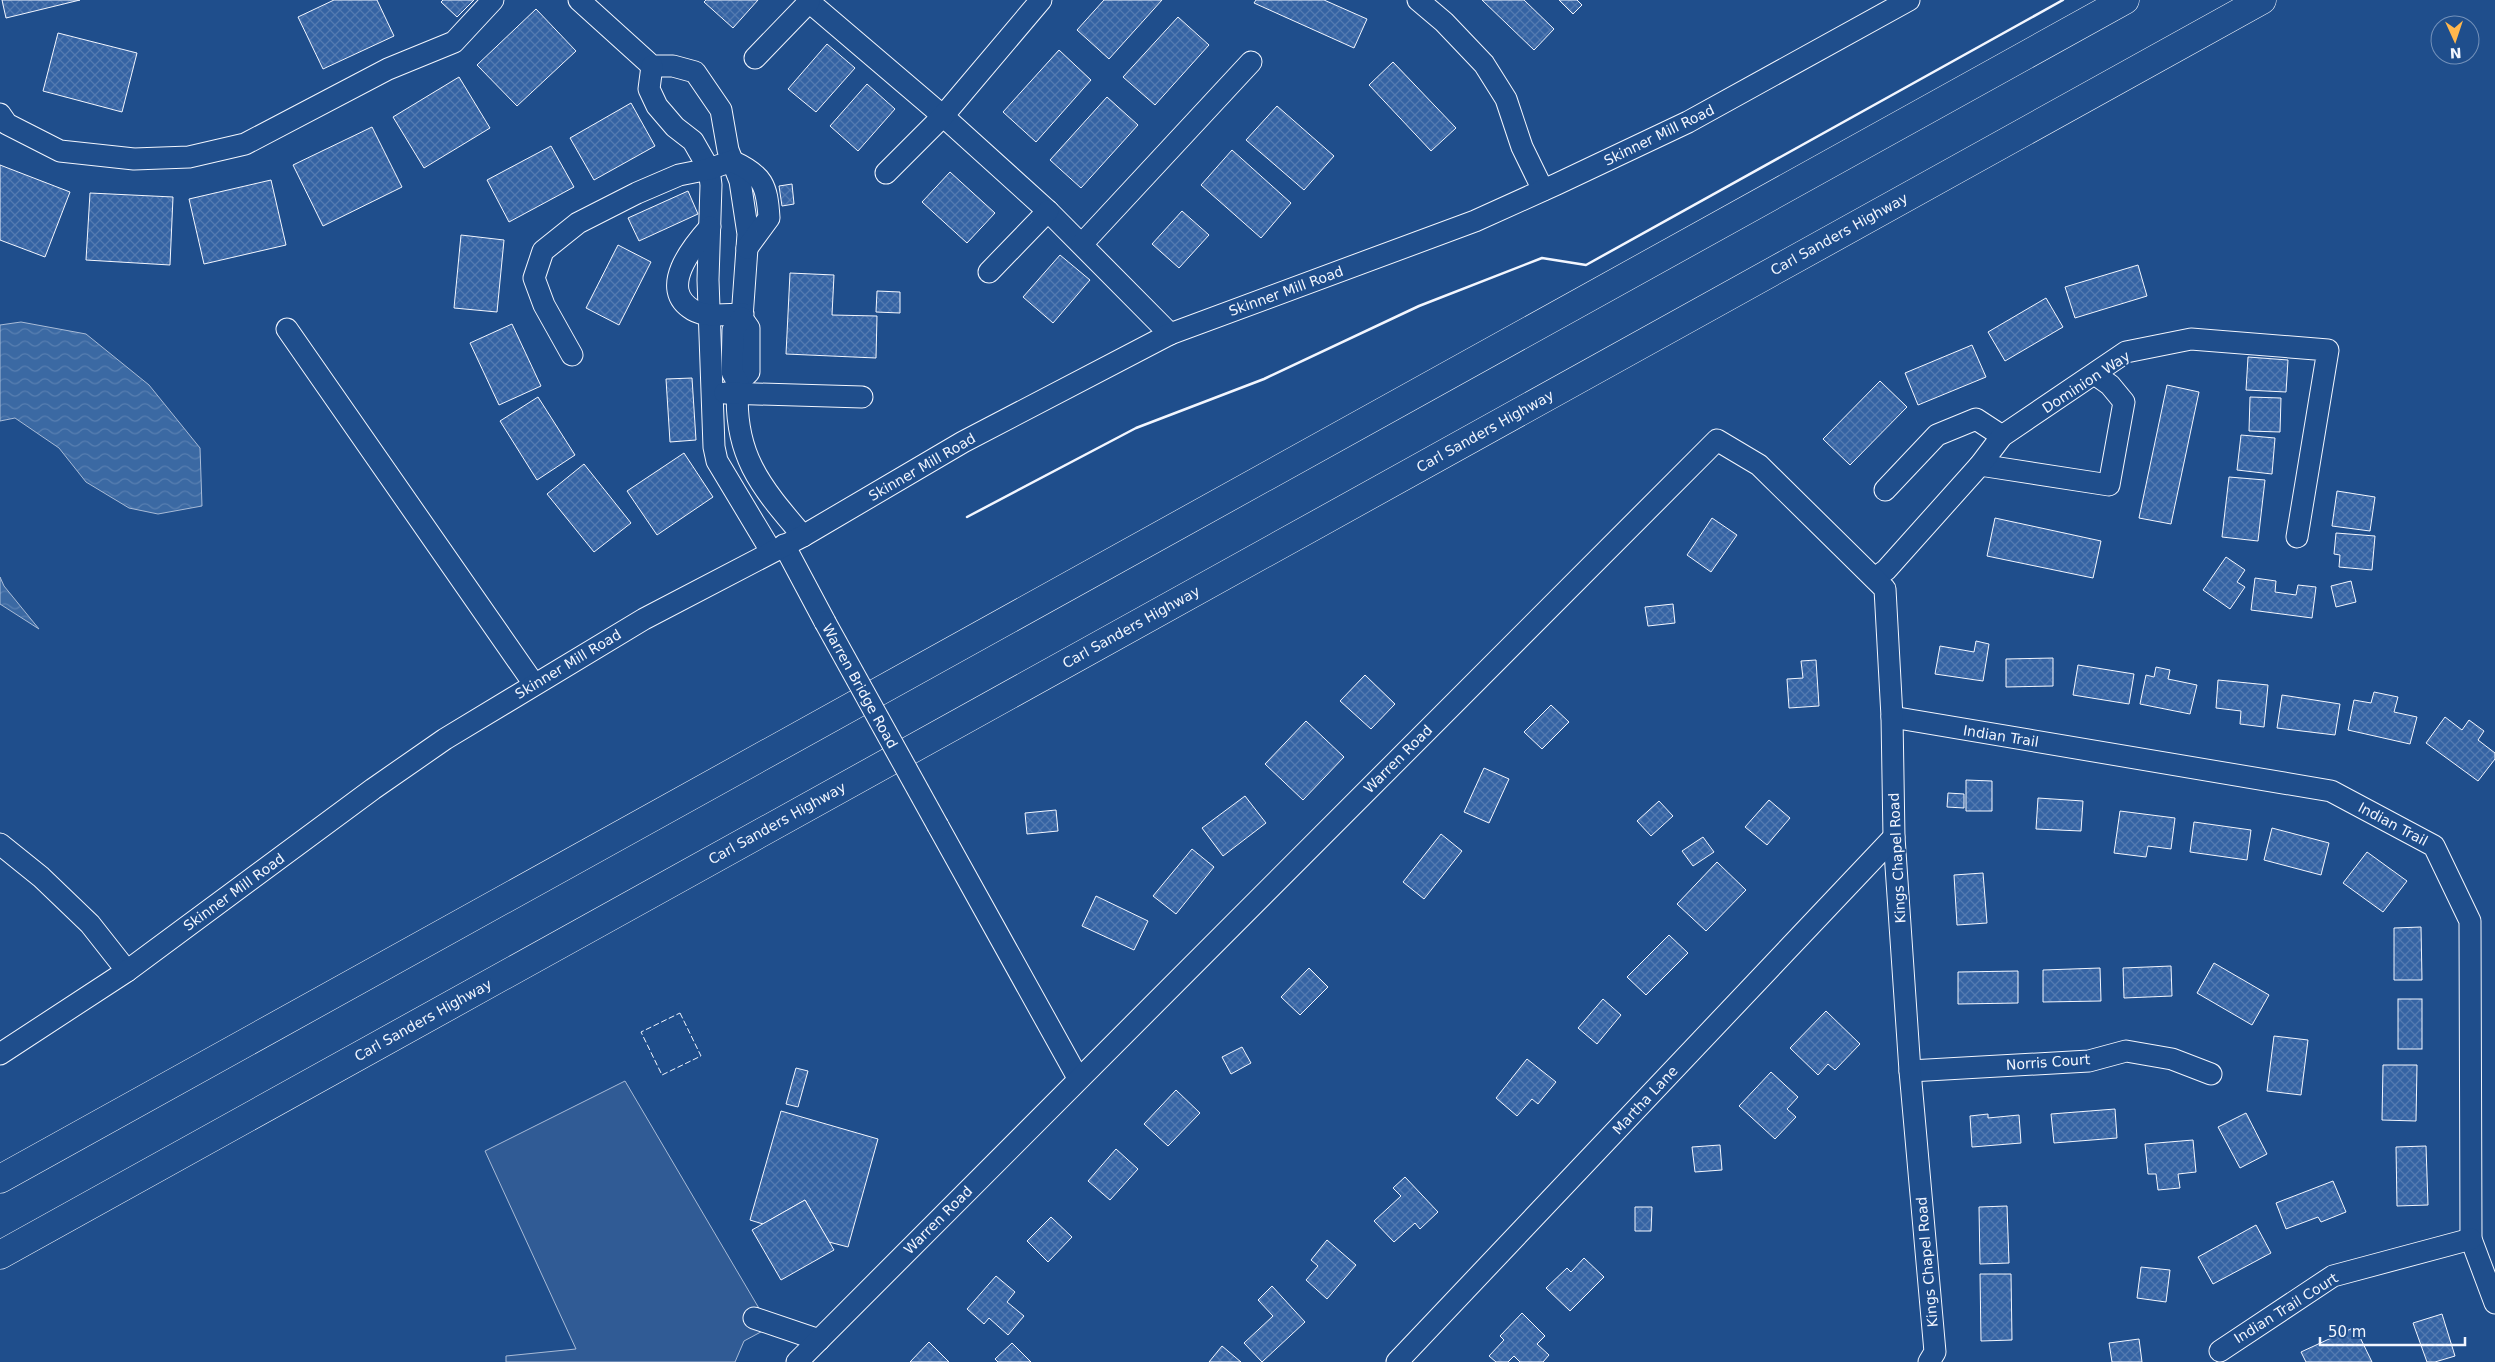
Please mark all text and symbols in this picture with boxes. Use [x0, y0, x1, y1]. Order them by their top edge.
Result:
north arrow [2430, 15, 2480, 65]
text: N [2449, 45, 2462, 61]
street label: Skinner Mill Road [1601, 101, 1717, 169]
street label: Carl Sanders Highway [1768, 190, 1910, 278]
street label: Skinner Mill Road [1227, 263, 1345, 319]
street label: Dominion Way [2039, 348, 2133, 416]
street label: Carl Sanders Highway [1414, 387, 1556, 475]
street label: Skinner Mill Road [866, 430, 978, 504]
street label: Carl Sanders Highway [1060, 583, 1202, 671]
street label: Warren Bridge Road [819, 621, 901, 751]
street label: Skinner Mill Road [512, 626, 624, 702]
street label: Warren Road [1361, 722, 1435, 796]
street label: Indian Trail [1962, 722, 2040, 750]
street label: Carl Sanders Highway [706, 779, 848, 867]
street label: Kings Chapel Road [1886, 792, 1908, 924]
street label: Indian Trail [2356, 799, 2430, 849]
street label: Skinner Mill Road [180, 850, 288, 934]
street label: Carl Sanders Highway [352, 976, 494, 1064]
street label: Norris Court [2005, 1051, 2091, 1073]
street label: Martha Lane [1609, 1062, 1681, 1138]
street label: Warren Road [901, 1183, 975, 1257]
street label: Kings Chapel Road [1913, 1196, 1941, 1328]
street label: Indian Trail Court [2231, 1269, 2341, 1346]
scale bar [2320, 1314, 2465, 1346]
text: 50 m [2328, 1323, 2366, 1341]

